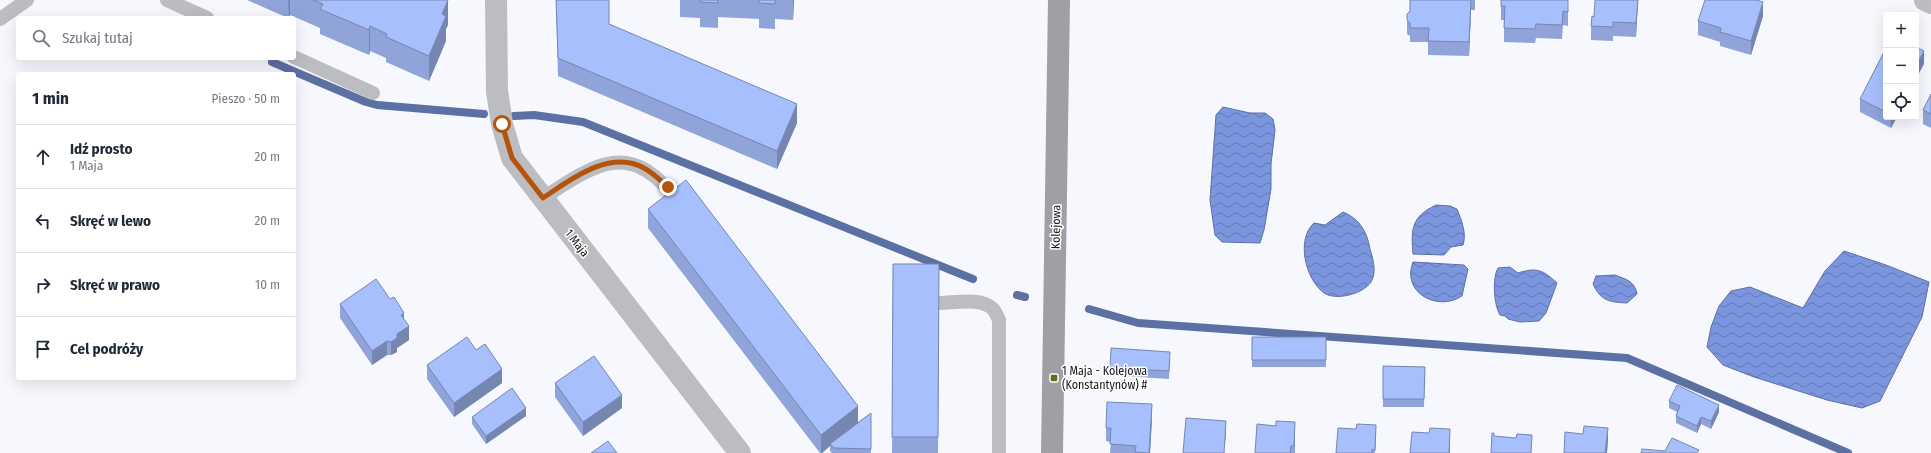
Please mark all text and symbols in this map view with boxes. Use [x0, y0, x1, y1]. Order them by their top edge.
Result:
map controls [1883, 12, 1919, 120]
button: + [1883, 12, 1919, 48]
search box [16, 16, 296, 60]
icon: search [30, 27, 52, 49]
text: Szukaj tutaj [62, 29, 133, 47]
button: − [1883, 48, 1919, 84]
button: locate [1883, 84, 1919, 120]
text: 1 min [32, 88, 69, 109]
text: Pieszo · 50 m [211, 91, 280, 106]
route start [493, 115, 511, 133]
text: Idź prosto [70, 140, 132, 158]
icon: ahead [32, 146, 54, 168]
text: 20 m [254, 149, 280, 164]
text: 1 Maja [70, 158, 103, 173]
route end [659, 178, 677, 196]
street label: Kolejowa [1049, 205, 1063, 249]
icon: left [32, 210, 54, 232]
text: Skręć w lewo [70, 212, 151, 230]
text: 20 m [254, 213, 280, 228]
street label: 1 Maja [562, 227, 592, 259]
icon: right [32, 274, 54, 296]
text: Skręć w prawo [70, 276, 160, 294]
text: 10 m [255, 277, 280, 292]
icon: arrive [32, 338, 54, 360]
text: Cel podróży [70, 340, 143, 358]
place label: 1 Maja - Kolejowa (Konstantynów) # [1062, 364, 1148, 392]
marker: 1 Maja - Kolejowa (Konstantynów) # [1049, 373, 1059, 383]

